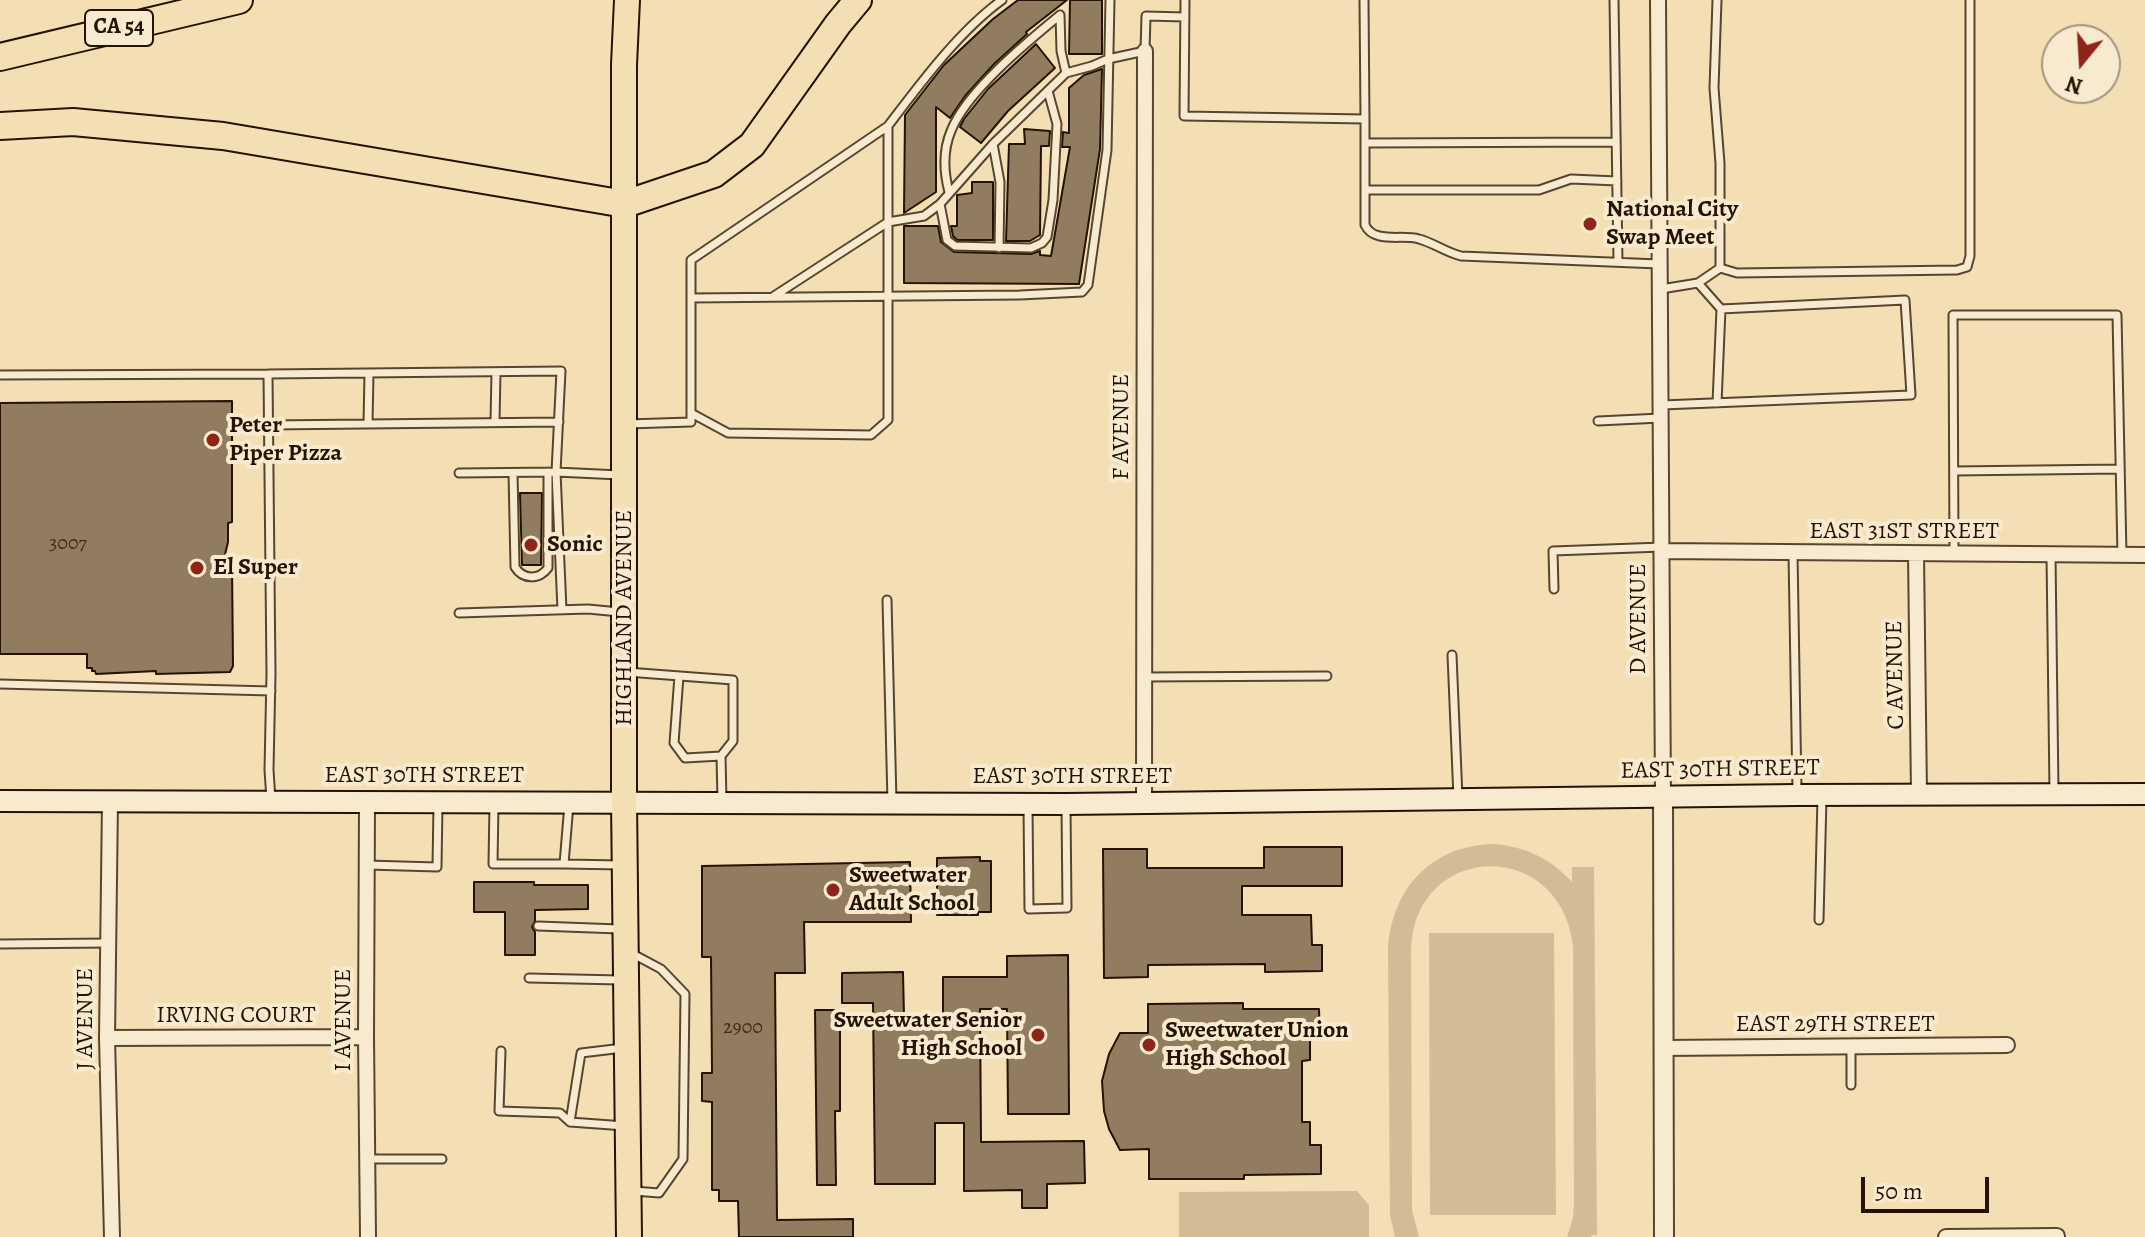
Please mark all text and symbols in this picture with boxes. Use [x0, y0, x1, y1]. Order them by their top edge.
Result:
road number: CA 54 [85, 10, 153, 46]
north arrow [2041, 24, 2121, 104]
text: N [2062, 68, 2086, 102]
place label: National City Swap Meet [1606, 196, 1738, 252]
marker: National City Swap Meet [1581, 215, 1599, 233]
street label: F AVENUE [1108, 374, 1136, 480]
place label: Peter Piper Pizza [229, 412, 342, 468]
marker: Peter Piper Pizza [204, 431, 222, 449]
street label: HIGHLAND AVENUE [611, 510, 639, 726]
street label: EAST 31ST STREET [1809, 518, 1999, 546]
place label: Sonic [547, 531, 603, 559]
house number: 3007 [49, 532, 87, 556]
marker: Sonic [522, 536, 540, 554]
place label: El Super [213, 554, 298, 582]
marker: El Super [188, 559, 206, 577]
street label: D AVENUE [1625, 563, 1653, 675]
street label: C AVENUE [1881, 620, 1911, 730]
street label: EAST 30TH STREET [1620, 754, 1820, 786]
street label: EAST 30TH STREET [324, 762, 524, 790]
street label: EAST 30TH STREET [972, 763, 1172, 791]
place label: Sweetwater Adult School [849, 862, 975, 918]
marker: Sweetwater Adult School [824, 881, 842, 899]
street label: J AVENUE [72, 968, 100, 1070]
street label: I AVENUE [330, 968, 358, 1072]
street label: IRVING COURT [156, 1002, 316, 1030]
place label: Sweetwater Senior High School [834, 1007, 1022, 1063]
street label: EAST 29TH STREET [1735, 1011, 1935, 1039]
house number: 2900 [723, 1016, 763, 1040]
place label: Sweetwater Union High School [1165, 1017, 1349, 1073]
marker: Sweetwater Senior High School [1029, 1026, 1047, 1044]
marker: Sweetwater Union High School [1140, 1036, 1158, 1054]
scale bar [1865, 1161, 1993, 1211]
text: 50 m [1875, 1175, 1923, 1207]

